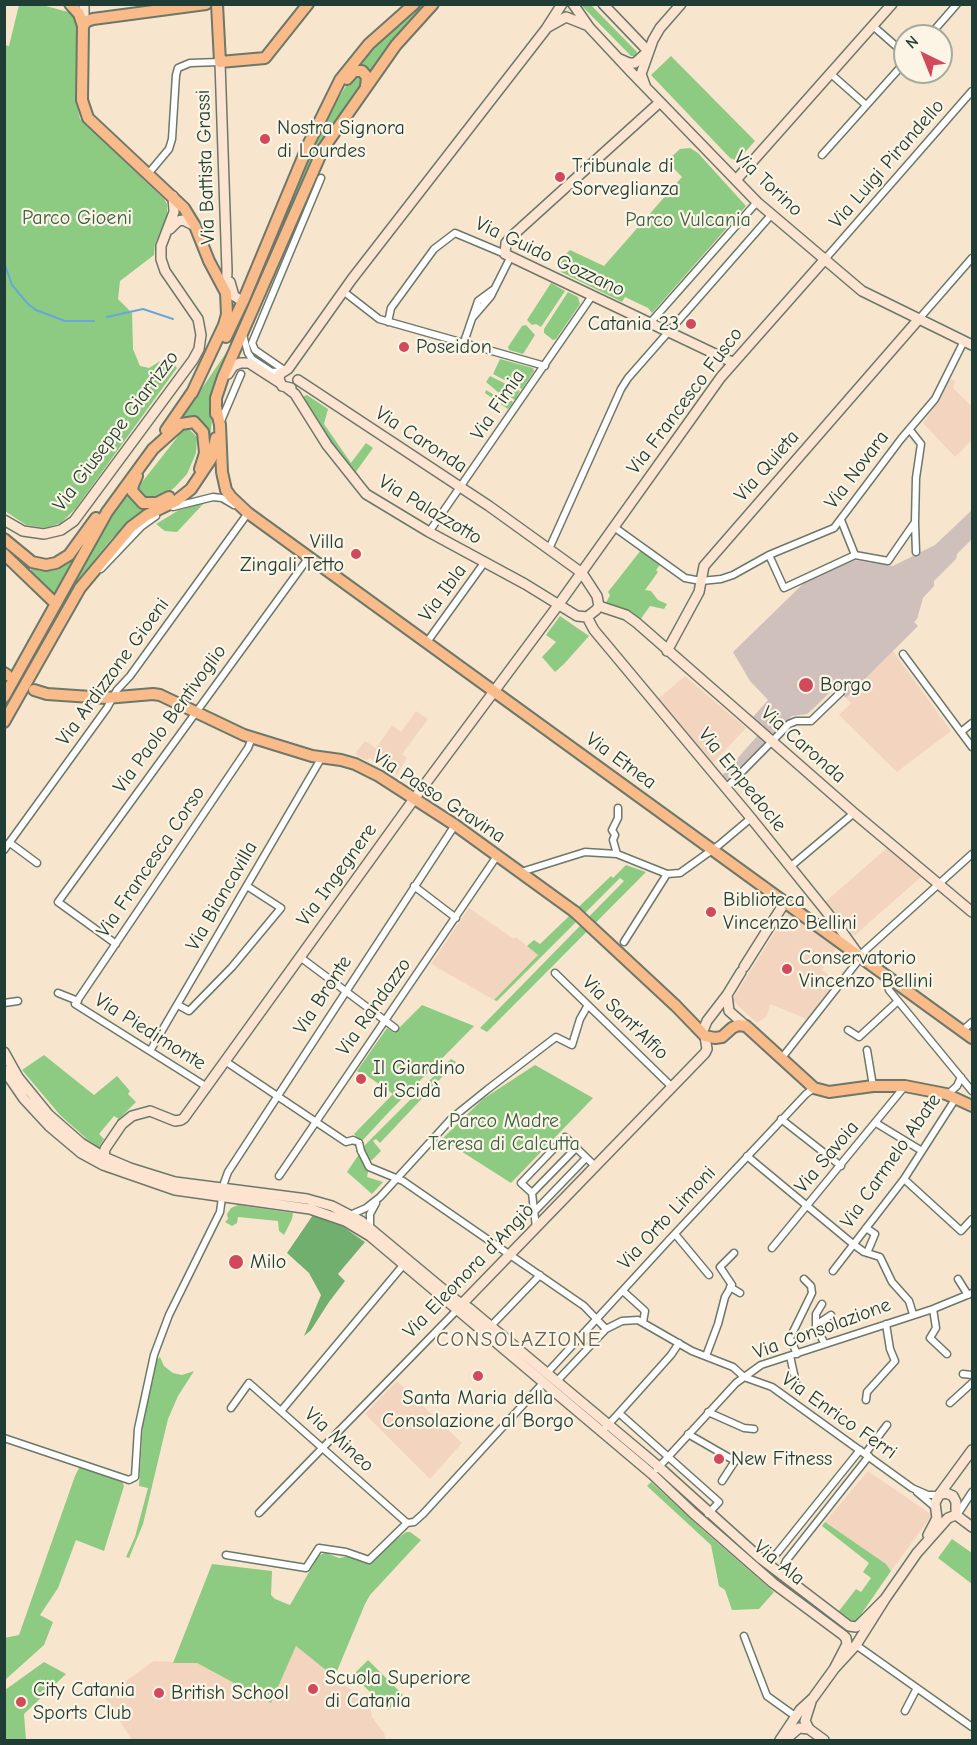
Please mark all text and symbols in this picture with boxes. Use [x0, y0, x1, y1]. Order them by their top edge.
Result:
north arrow [893, 24, 953, 84]
text: N [902, 32, 922, 52]
street label: Via Battista Grassi [191, 89, 221, 245]
street label: Via Luigi Pirandello [824, 95, 950, 233]
place label: Nostra Signora di Lourdes [277, 116, 405, 163]
marker: Nostra Signora di Lourdes [258, 132, 272, 146]
street label: Via Torino [729, 146, 807, 222]
place label: Tribunale di Sorveglianza [572, 154, 679, 201]
marker: Tribunale di Sorveglianza [553, 170, 567, 184]
park label: Parco Gioeni [22, 206, 132, 230]
park label: Parco Vulcania [625, 208, 751, 232]
street label: Via Guido Gozzano [471, 212, 629, 302]
place label: Catania 23 [588, 312, 679, 336]
marker: Catania 23 [684, 317, 698, 331]
street label: Via Francesco Fusco [622, 323, 748, 479]
place label: Poseidon [416, 335, 492, 359]
marker: Poseidon [397, 340, 411, 354]
street label: Via Giuseppe Giarrizzo [48, 346, 184, 516]
street label: Via Fimia [466, 365, 530, 445]
street label: Via Caronda [370, 401, 472, 479]
street label: Via Quieta [730, 425, 804, 507]
street label: Via Novara [820, 426, 894, 514]
street label: Via Palazzotto [374, 470, 486, 550]
place label: Villa Zingali Tetto [240, 530, 344, 577]
marker: Villa Zingali Tetto [349, 547, 363, 561]
street label: Via Ibla [414, 559, 472, 627]
street label: Via Ardizzone Gioeni [51, 593, 175, 751]
street label: Via Paolo Bentivoglio [108, 640, 232, 798]
place label: Borgo [820, 673, 871, 697]
marker: Borgo [797, 676, 815, 694]
street label: Via Caronda [755, 701, 851, 789]
street label: Via Empedocle [693, 723, 791, 837]
street label: Via Etnea [581, 727, 661, 795]
street label: Via Passo Gravina [368, 745, 510, 849]
street label: Via Francesca Corso [92, 782, 210, 942]
street label: Via Ingegnere [292, 819, 382, 931]
street label: Via Biancavilla [181, 837, 263, 955]
place label: Biblioteca Vincenzo Bellini [723, 888, 857, 935]
marker: Biblioteca Vincenzo Bellini [704, 905, 718, 919]
place label: Conservatorio Vincenzo Bellini [799, 946, 933, 993]
street label: Via Bronte [289, 951, 357, 1039]
street label: Via Randazzo [332, 954, 416, 1060]
marker: Conservatorio Vincenzo Bellini [780, 962, 794, 976]
street label: Via Sant'Alfio [577, 971, 673, 1065]
street label: Via Piedimonte [90, 988, 210, 1076]
place label: Il Giardino di Scidà [373, 1056, 465, 1103]
marker: Il Giardino di Scidà [354, 1072, 368, 1086]
street label: Via Carmelo Abate [836, 1089, 946, 1233]
park label: Parco Madre Teresa di Calcutta [428, 1109, 580, 1156]
street label: Via Savoia [790, 1116, 864, 1198]
street label: Via Orto Limoni [613, 1161, 721, 1275]
street label: Via Eleonora d'Angiò [398, 1198, 540, 1344]
place label: Milo [250, 1250, 286, 1274]
marker: Milo [227, 1253, 245, 1271]
street label: Via Consolazione [750, 1293, 894, 1365]
district label: CONSOLAZIONE [436, 1327, 602, 1353]
street label: Via Enrico Ferri [777, 1367, 901, 1465]
marker: Santa Maria della Consolazione al Borgo [471, 1369, 485, 1383]
place label: Santa Maria della Consolazione al Borgo [382, 1386, 574, 1433]
street label: Via Mineo [299, 1403, 379, 1477]
place label: New Fitness [731, 1447, 832, 1471]
marker: New Fitness [712, 1452, 726, 1466]
street label: Via Ala [749, 1535, 809, 1591]
place label: Scuola Superiore di Catania [325, 1666, 470, 1713]
place label: City Catania Sports Club [33, 1678, 135, 1725]
place label: British School [171, 1681, 289, 1705]
marker: Scuola Superiore di Catania [306, 1682, 320, 1696]
marker: British School [152, 1686, 166, 1700]
marker: City Catania Sports Club [14, 1695, 28, 1709]

